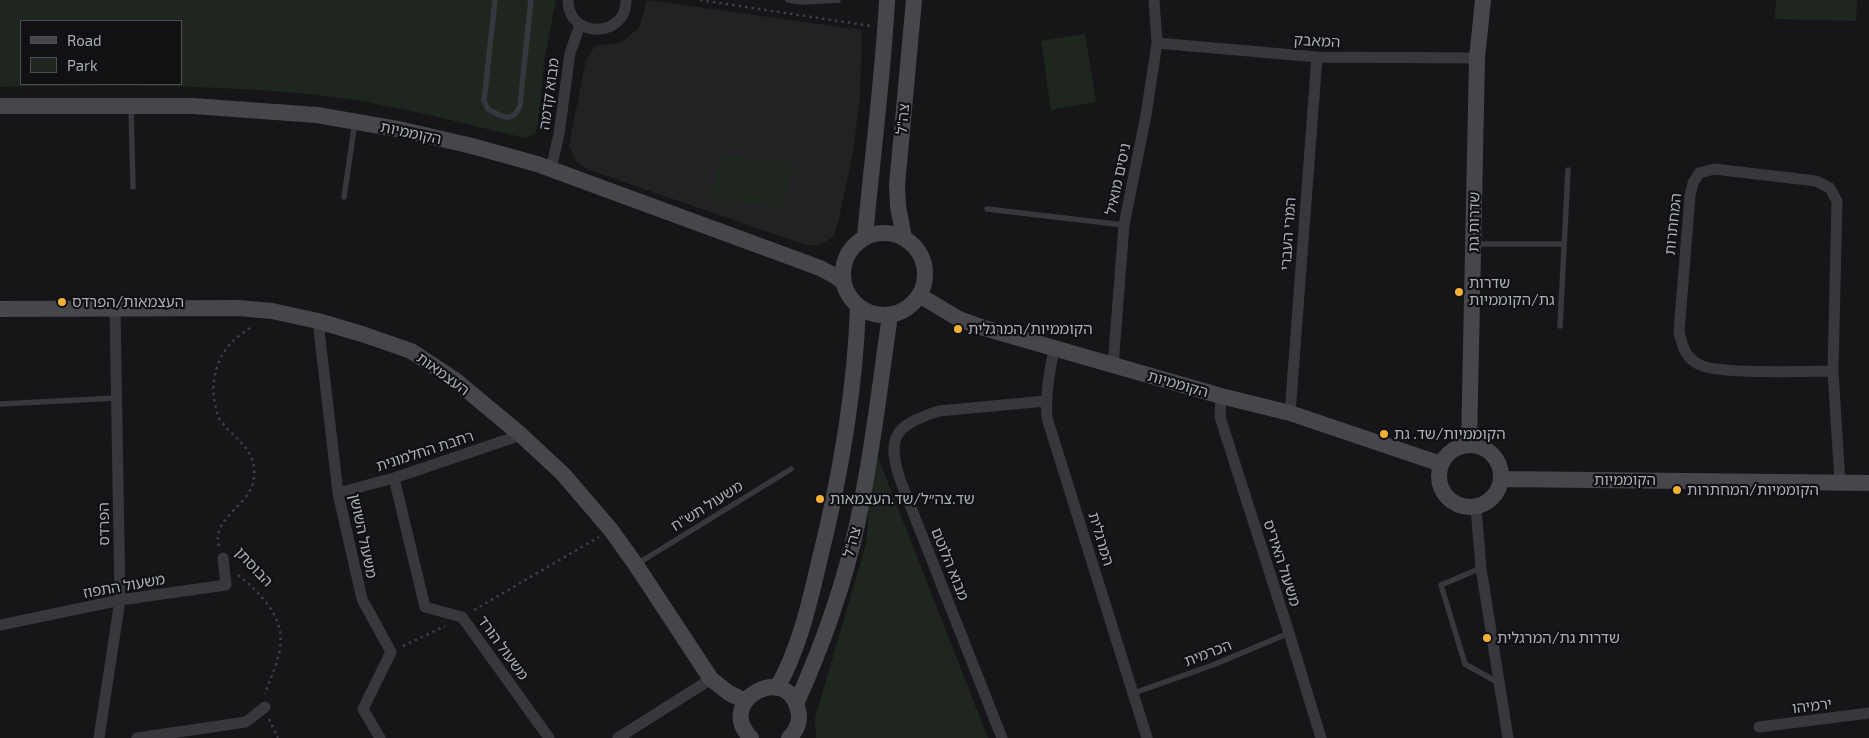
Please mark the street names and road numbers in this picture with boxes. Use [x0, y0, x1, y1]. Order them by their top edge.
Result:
street label: המאבק [1293, 31, 1341, 51]
street label: מבוא קדמה [535, 57, 563, 131]
street label: צה"ל [893, 103, 913, 135]
street label: הקוממיות [379, 118, 443, 148]
street label: ניסים מואיל [1102, 141, 1134, 217]
street label: שדרות גת [1464, 192, 1484, 252]
street label: המחתרות [1661, 192, 1685, 256]
street label: המרי העברי [1276, 197, 1300, 271]
street label: העצמאות [413, 349, 473, 399]
street label: הקוממיות [1146, 367, 1210, 401]
street label: רחבת החלמונית [374, 427, 476, 475]
street label: הקוממיות [1594, 471, 1656, 489]
street label: משעול תש"ח [668, 477, 746, 535]
street label: משעול השושן [345, 492, 381, 580]
street label: הפרדס [95, 502, 113, 546]
street label: המרגלית [1084, 510, 1118, 568]
street label: משעול האיריס [1260, 517, 1304, 609]
street label: צה"ל [839, 525, 865, 559]
street label: מבוא הלוטם [927, 525, 973, 603]
street label: הבוסתן [231, 544, 277, 590]
street label: משעול התפוז [81, 570, 167, 602]
street label: משעול הורד [474, 612, 532, 684]
street label: הכרמית [1182, 636, 1234, 670]
street label: ירמיהו [1791, 695, 1833, 717]

